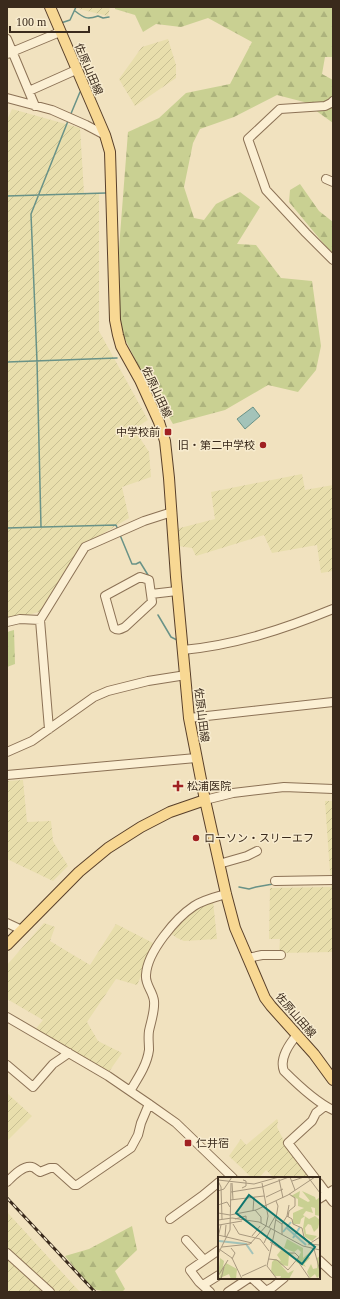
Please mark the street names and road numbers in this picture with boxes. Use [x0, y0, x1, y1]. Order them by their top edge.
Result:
street label: 佐原山田線 [73, 41, 105, 97]
street label: 佐原山田線 [140, 365, 174, 419]
street label: 佐原山田線 [193, 687, 211, 743]
street label: 佐原山田線 [273, 990, 319, 1040]

